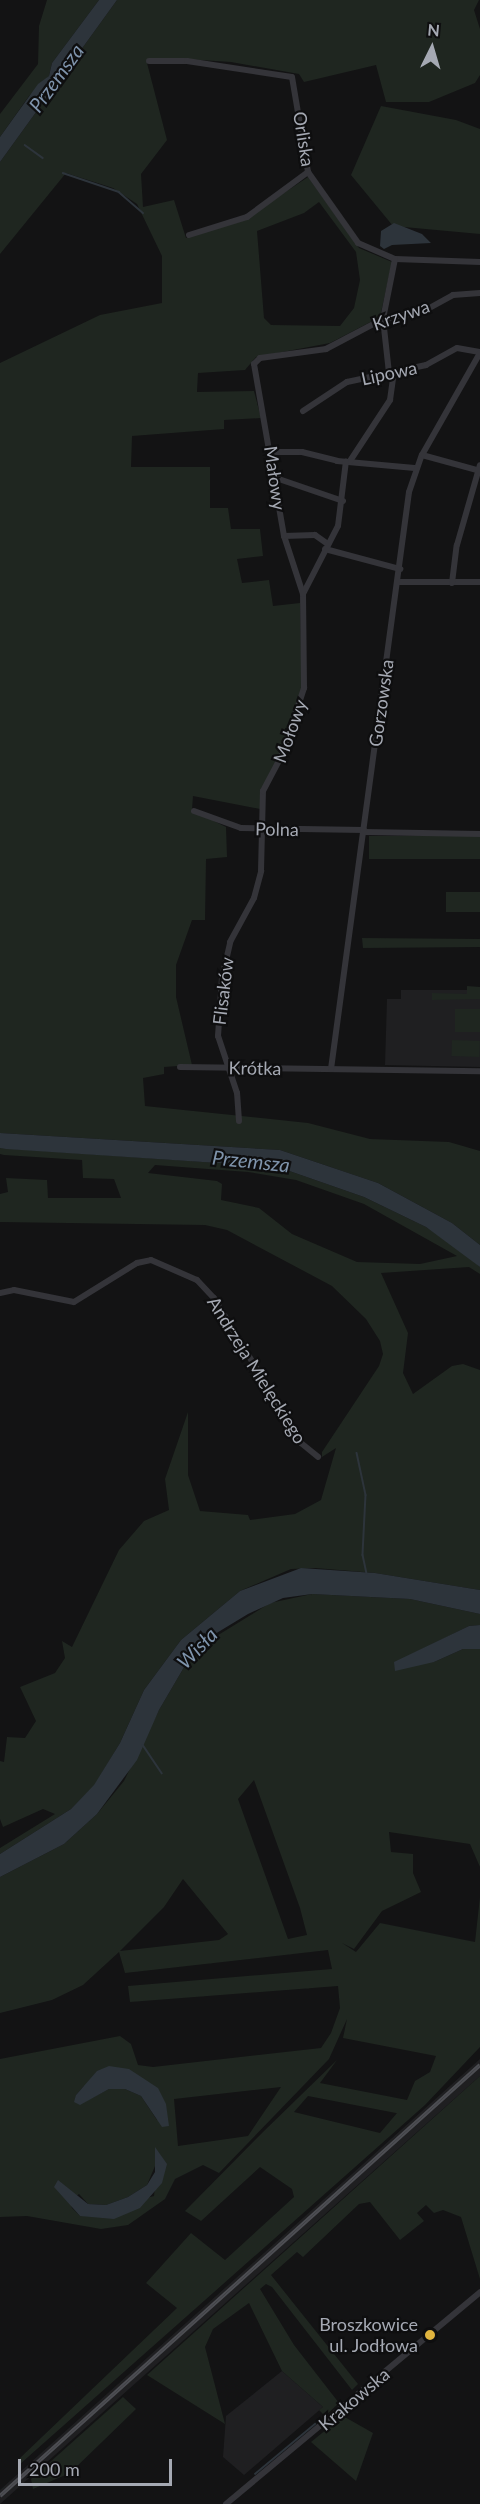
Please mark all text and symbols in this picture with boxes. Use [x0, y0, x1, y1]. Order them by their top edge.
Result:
north arrow [402, 18, 462, 78]
text: N [427, 20, 441, 40]
water label: Przemsza [23, 39, 89, 117]
street label: Orliska [289, 110, 319, 168]
street label: Krzywa [370, 295, 432, 335]
street label: Lipowa [359, 357, 419, 389]
street label: Małowy [260, 445, 290, 511]
street label: Gorzowska [364, 658, 398, 748]
street label: Mołowy [269, 696, 311, 766]
street label: Polna [255, 818, 299, 840]
street label: Flisaków [208, 956, 238, 1026]
street label: Krótka [228, 1057, 282, 1079]
water label: Przemsza [211, 1145, 291, 1177]
street label: Andrzeja Mielęckiego [203, 1292, 311, 1448]
water label: Wisła [172, 1623, 222, 1673]
place label: Broszkowice ul. Jodłowa [319, 2314, 418, 2356]
marker: Broszkowice ul. Jodłowa [423, 2328, 437, 2342]
street label: Krakowska [314, 2363, 394, 2435]
scale bar [21, 2447, 176, 2485]
text: 200 m [29, 2458, 80, 2480]

